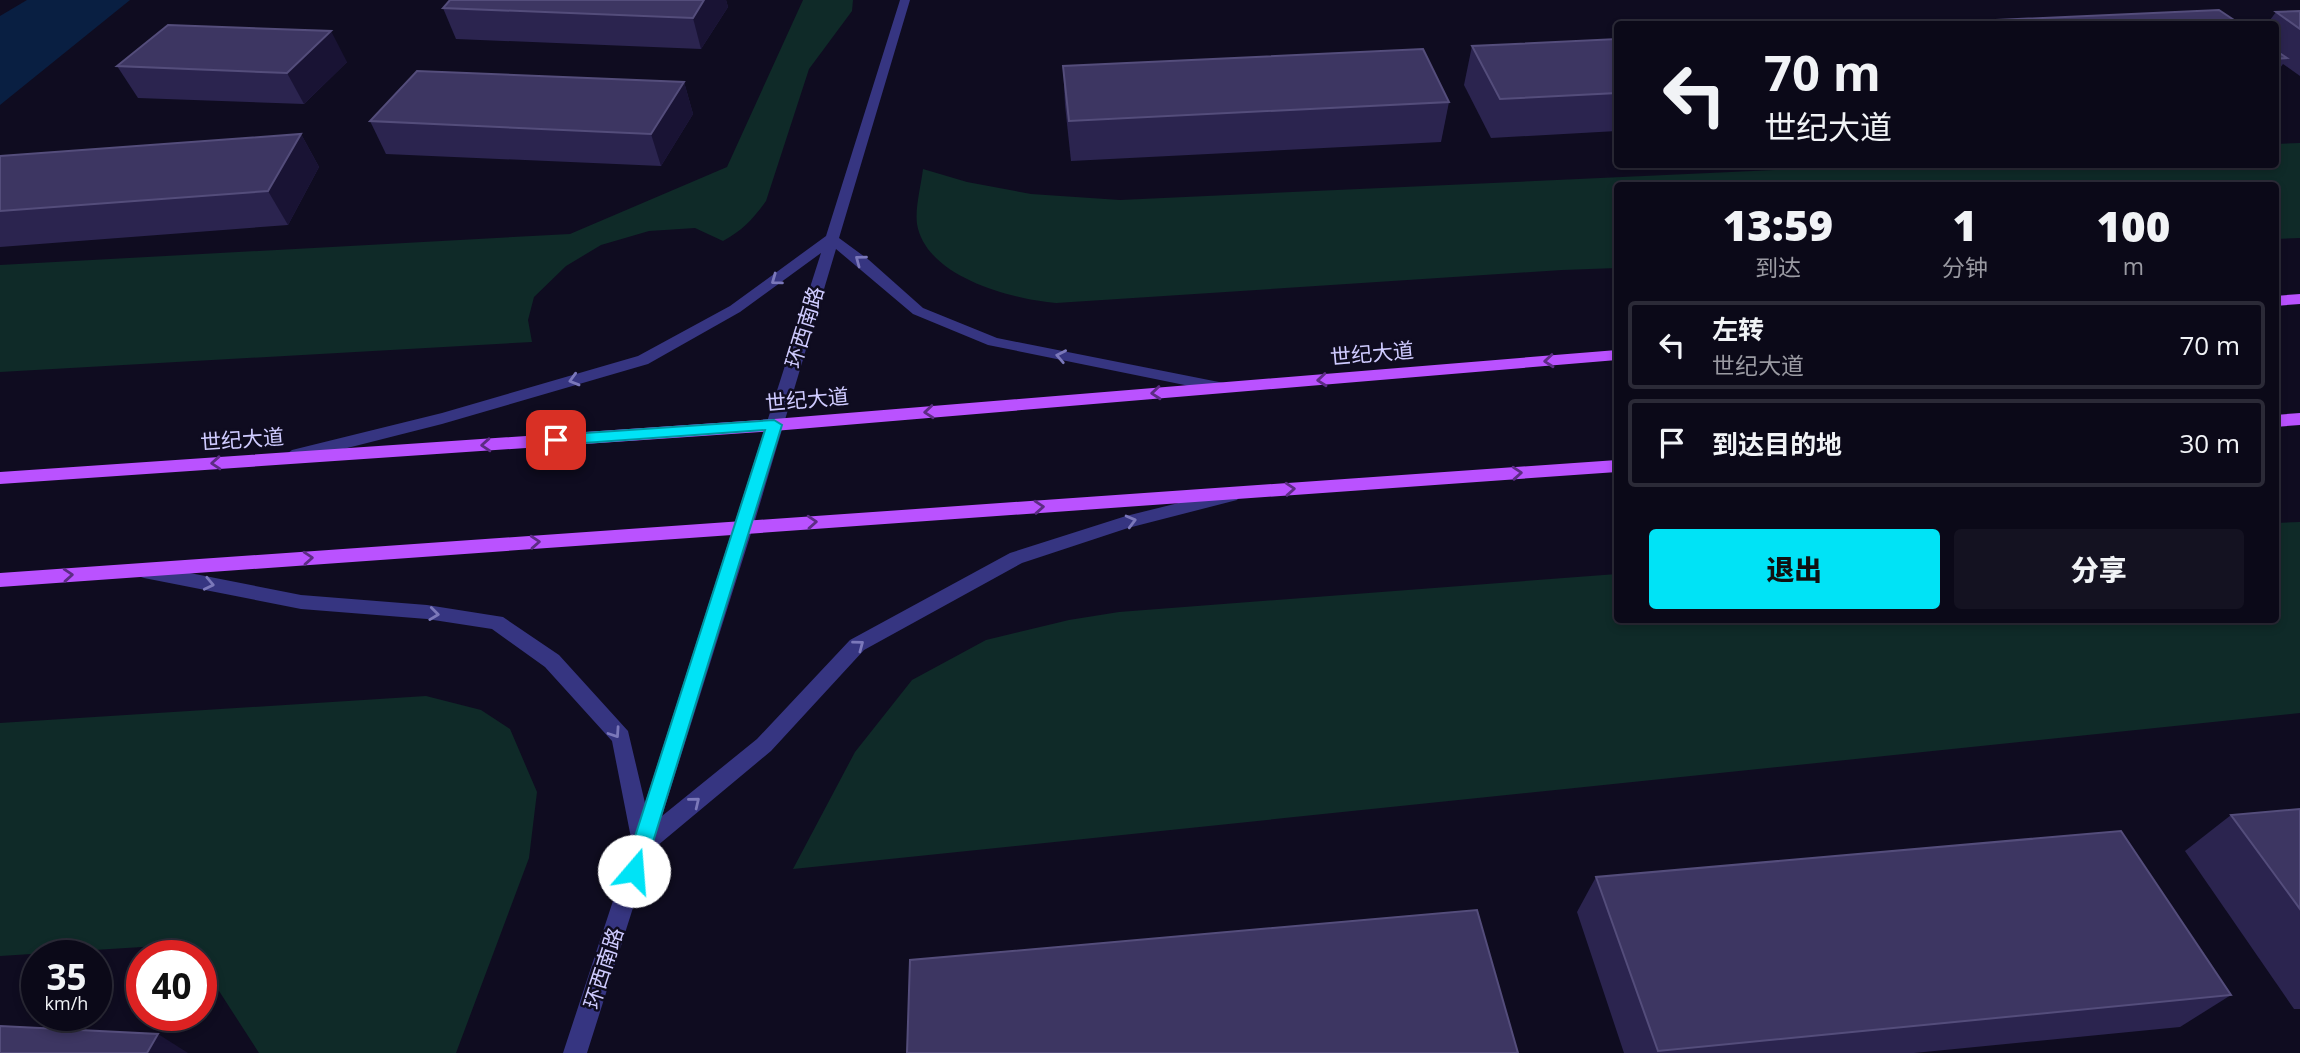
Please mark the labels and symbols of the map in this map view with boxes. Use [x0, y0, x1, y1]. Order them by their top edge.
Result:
one-way arrow [856, 256, 868, 269]
one-way arrow [771, 271, 784, 284]
street label: 环西南路 [778, 283, 830, 371]
street label: 世纪大道 [1329, 335, 1415, 371]
one-way arrow [1055, 349, 1067, 364]
one-way arrow [1543, 353, 1554, 368]
one-way arrow [568, 371, 580, 386]
one-way arrow [1316, 372, 1327, 387]
street label: 世纪大道 [764, 381, 850, 417]
one-way arrow [1150, 385, 1161, 400]
one-way arrow [924, 404, 935, 419]
pin [526, 410, 586, 470]
street label: 世纪大道 [199, 422, 285, 456]
one-way arrow [480, 437, 491, 452]
one-way arrow [210, 455, 221, 470]
one-way arrow [1512, 466, 1523, 481]
one-way arrow [1285, 482, 1296, 497]
one-way arrow [1034, 500, 1045, 515]
one-way arrow [807, 515, 818, 530]
one-way arrow [1125, 515, 1137, 529]
one-way arrow [529, 535, 540, 550]
one-way arrow [302, 551, 313, 566]
one-way arrow [63, 568, 74, 583]
one-way arrow [203, 575, 215, 590]
one-way arrow [428, 606, 440, 621]
one-way arrow [851, 641, 864, 654]
one-way arrow [607, 726, 620, 739]
one-way arrow [686, 798, 699, 810]
position arrow [597, 834, 671, 908]
street label: 环西南路 [577, 924, 629, 1012]
speed limit sign: 40 [126, 940, 217, 1031]

